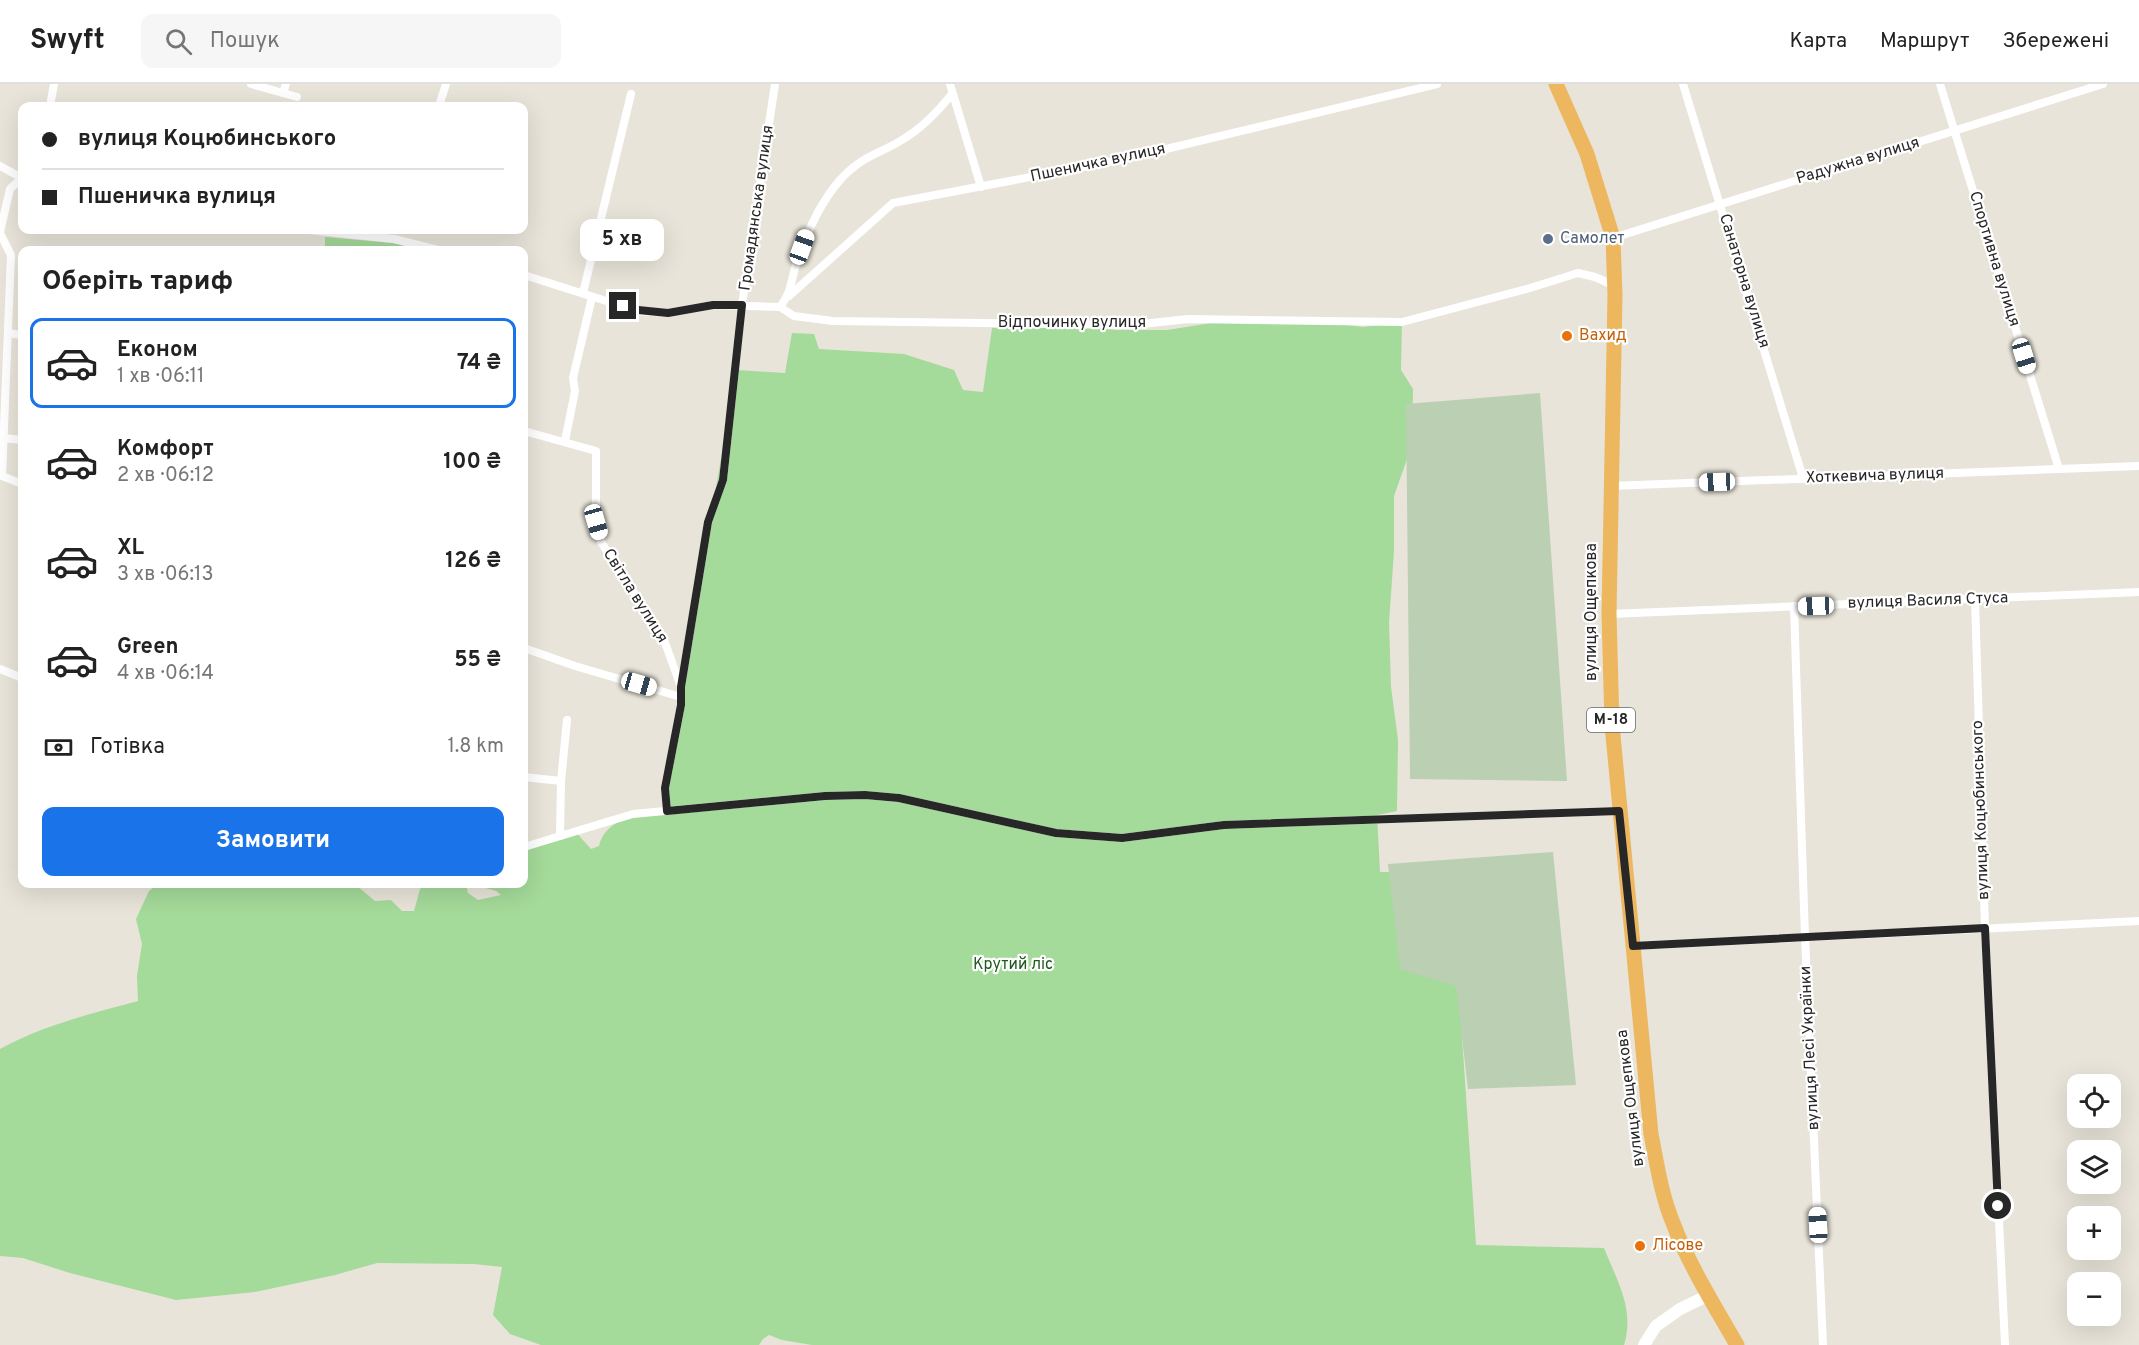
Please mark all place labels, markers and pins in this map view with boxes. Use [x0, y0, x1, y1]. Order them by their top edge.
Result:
place label: Самолет [1560, 229, 1625, 249]
marker: Самолет [1541, 232, 1555, 246]
place label: Вахид [1579, 326, 1627, 346]
marker: Вахид [1560, 329, 1574, 343]
place label: Лісове [1652, 1236, 1703, 1256]
marker: Лісове [1633, 1239, 1647, 1253]

